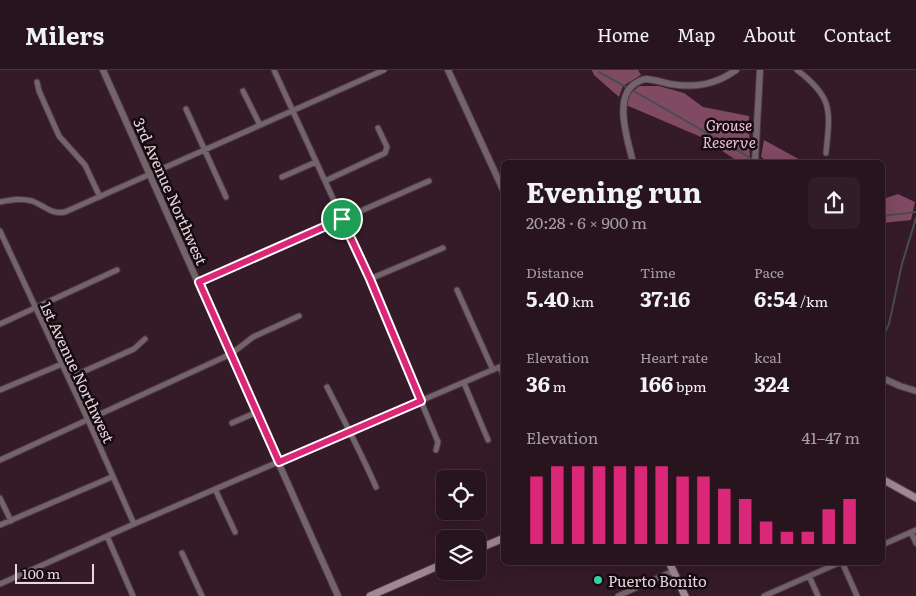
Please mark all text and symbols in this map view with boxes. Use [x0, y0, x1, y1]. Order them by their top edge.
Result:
text: Milers [25, 17, 104, 52]
text: Home [597, 21, 649, 48]
text: Map [677, 21, 715, 48]
text: About [743, 21, 796, 48]
text: Contact [824, 21, 891, 48]
park label: Grouse Reserve [702, 113, 756, 153]
street label: 3rd Avenue Northwest [128, 114, 214, 268]
text: Evening run [526, 170, 702, 212]
button: share [808, 177, 860, 229]
pin [321, 198, 363, 240]
icon: arrive [328, 205, 356, 233]
text: 20:28 · 6 × 900 m [526, 210, 647, 234]
text: Distance [526, 262, 584, 282]
text: Time [640, 262, 676, 282]
text: Pace [754, 262, 784, 282]
text: 5.40 [526, 282, 569, 313]
text: 37:16 [640, 282, 690, 313]
text: 6:54 [754, 282, 797, 313]
text: km [569, 291, 594, 311]
text: /km [797, 291, 828, 311]
street label: 1st Avenue Northwest [35, 298, 121, 446]
text: Elevation [526, 347, 589, 367]
text: Heart rate [640, 347, 708, 367]
text: kcal [754, 347, 782, 367]
text: 36 [526, 367, 550, 398]
text: 166 [640, 367, 673, 398]
text: 324 [754, 367, 789, 398]
text: m [550, 376, 566, 396]
text: bpm [673, 376, 706, 396]
text: Elevation [526, 425, 598, 449]
text: 41–47 m [802, 425, 860, 449]
map controls [436, 470, 486, 580]
button: locate [436, 470, 486, 520]
button: layers [436, 530, 486, 580]
scale bar [15, 561, 94, 584]
text: 100 m [22, 563, 60, 583]
place label: Puerto Bonito [608, 569, 707, 592]
marker: Puerto Bonito [592, 574, 604, 586]

